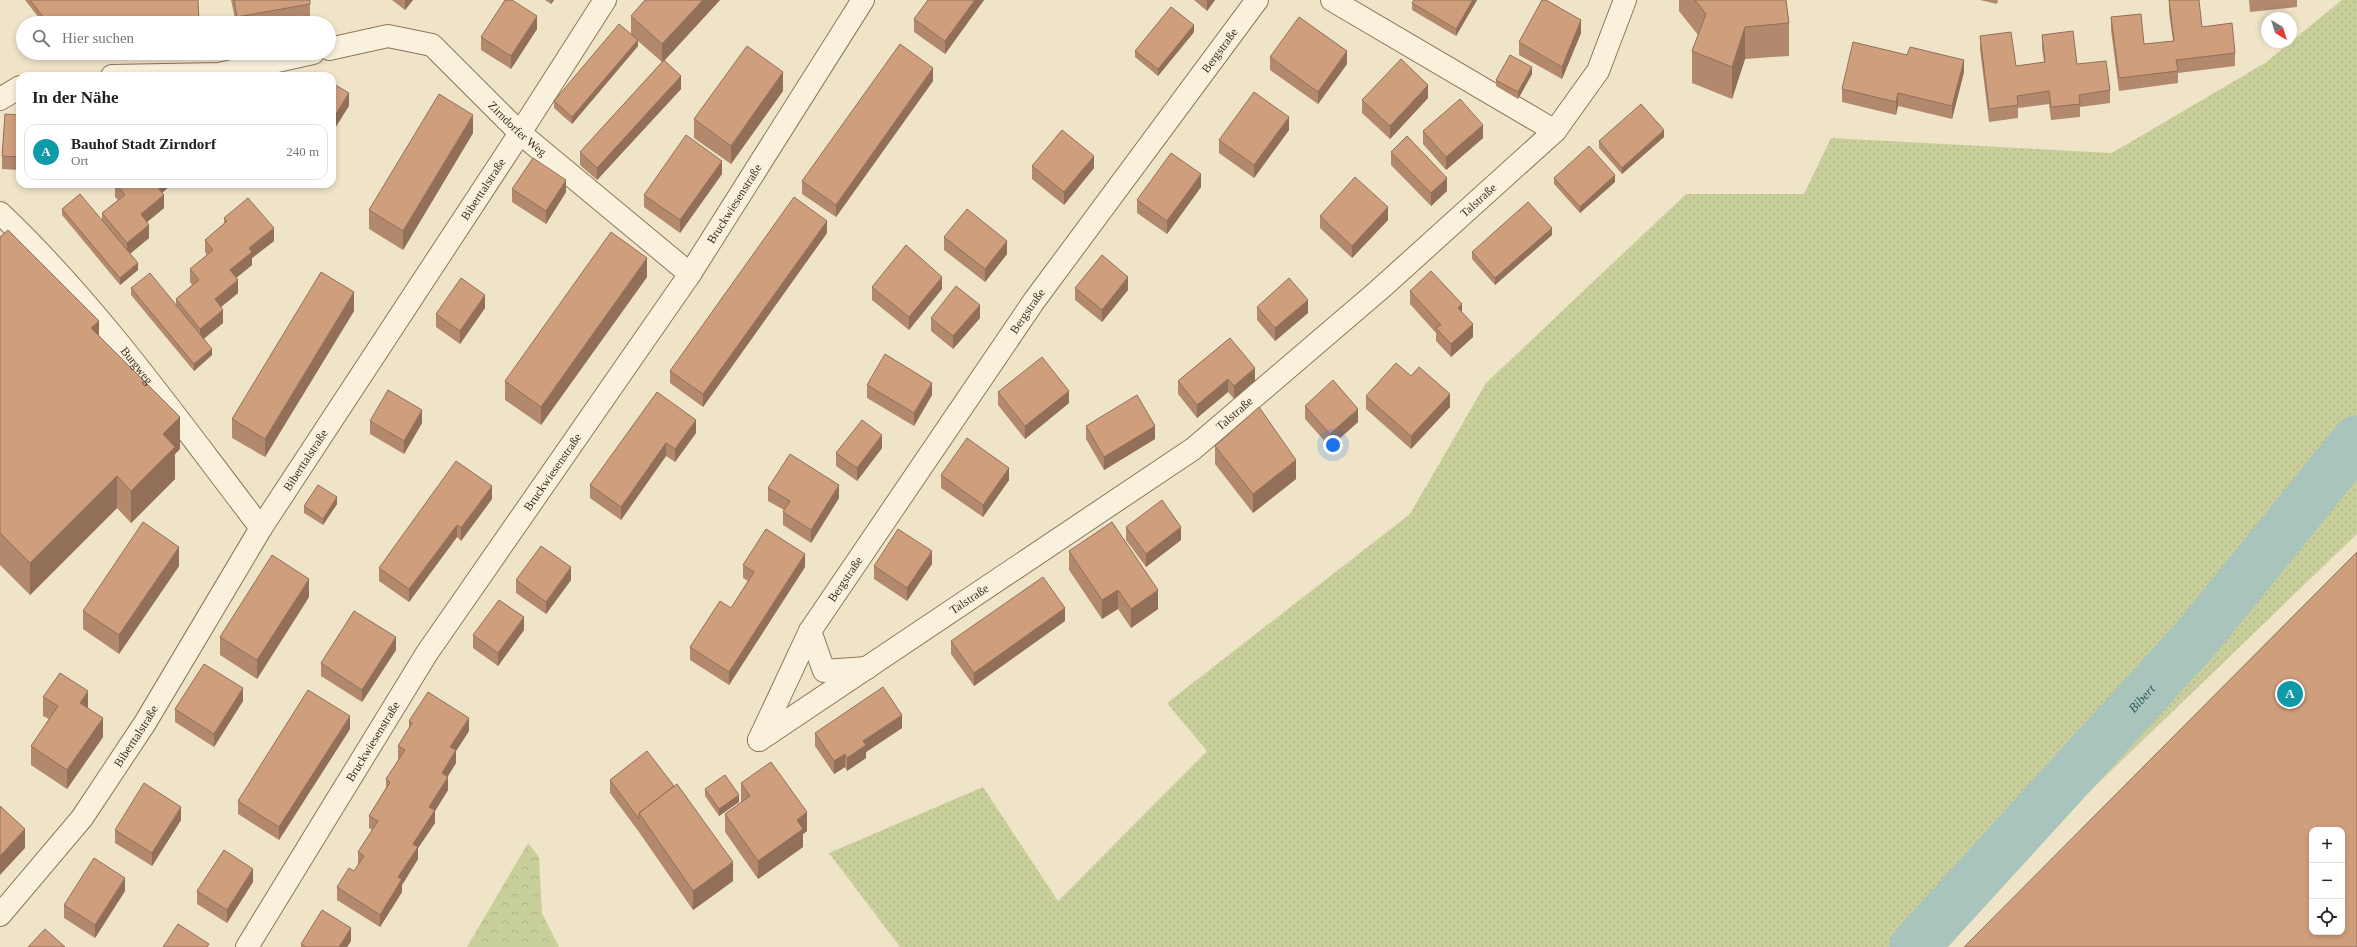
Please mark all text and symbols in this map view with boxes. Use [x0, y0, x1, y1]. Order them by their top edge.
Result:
north arrow [2261, 12, 2297, 48]
search box [16, 16, 336, 60]
street label: Bergstraße [1199, 25, 1241, 75]
icon: search [30, 27, 52, 49]
text: Hier suchen [62, 30, 134, 46]
text: In der Nähe [32, 88, 119, 107]
street label: Zirndorfer Weg [485, 98, 549, 159]
text: Bauhof Stadt Zirndorf [71, 136, 216, 152]
text: A [41, 144, 51, 159]
text: 240 m [286, 144, 319, 159]
text: Ort [71, 153, 88, 168]
street label: Biberttalstraße [458, 156, 508, 223]
street label: Bruckwiesenstraße [704, 161, 765, 246]
street label: Talstraße [1457, 180, 1499, 220]
street label: Bergstraße [1007, 286, 1048, 336]
street label: Burgweg [118, 344, 156, 387]
street label: Talstraße [1213, 394, 1256, 433]
street label: Biberttalstraße [280, 427, 331, 494]
street label: Bruckwiesenstraße [521, 431, 584, 514]
your location [1323, 435, 1343, 455]
street label: Bergstraße [825, 554, 866, 605]
street label: Talstraße [947, 581, 991, 617]
pin: A [2277, 679, 2303, 709]
water label: Bibert [2125, 681, 2158, 715]
street label: Bruckwiesenstraße [343, 699, 403, 784]
street label: Biberttalstraße [111, 703, 161, 770]
map controls [2309, 827, 2345, 935]
button: + [2309, 827, 2345, 863]
button: − [2309, 863, 2345, 899]
button: locate [2309, 899, 2345, 935]

